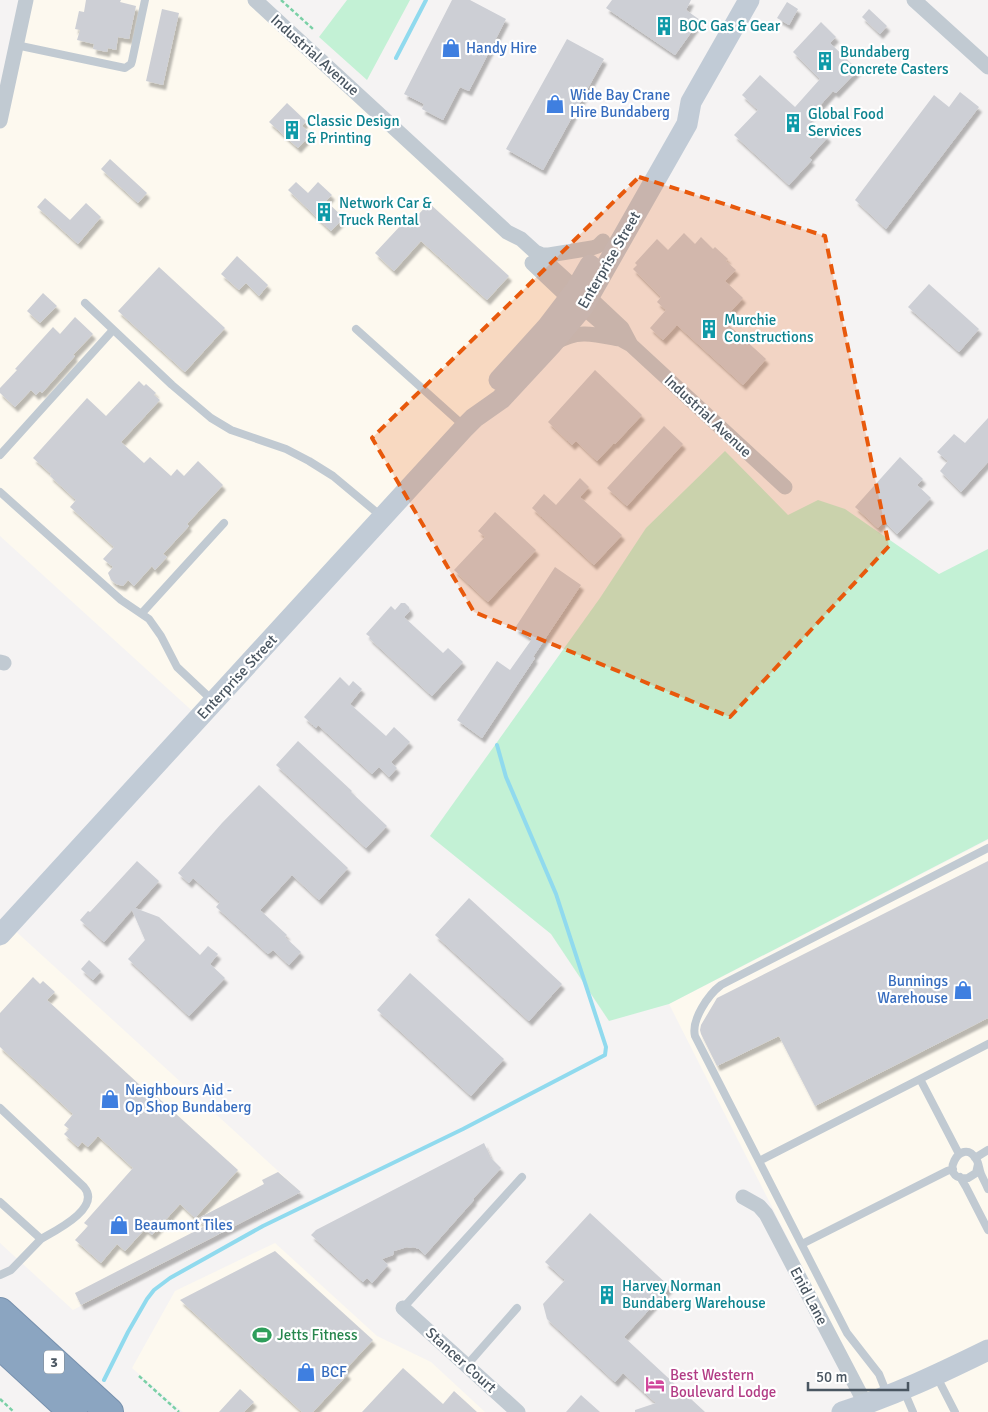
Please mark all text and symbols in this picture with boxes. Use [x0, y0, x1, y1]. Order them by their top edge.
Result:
street label: Industrial Avenue [267, 11, 363, 99]
building icon: BOC Gas & Gear [653, 15, 675, 37]
place label: BOC Gas & Gear [679, 17, 781, 35]
shop icon: Handy Hire [440, 37, 462, 59]
place label: Handy Hire [466, 39, 537, 57]
place label: Bundaberg Concrete Casters [840, 43, 949, 78]
building icon: Bundaberg Concrete Casters [814, 50, 836, 72]
place label: Wide Bay Crane Hire Bundaberg [570, 86, 670, 121]
shop icon: Wide Bay Crane Hire Bundaberg [544, 93, 566, 115]
place label: Global Food Services [808, 105, 884, 140]
place label: Classic Design & Printing [307, 112, 400, 147]
building icon: Global Food Services [782, 112, 804, 134]
building icon: Classic Design & Printing [281, 119, 303, 141]
place label: Network Car & Truck Rental [339, 194, 432, 229]
building icon: Network Car & Truck Rental [313, 201, 335, 223]
street label: Enterprise Street [574, 208, 644, 312]
place label: Murchie Constructions [724, 311, 814, 346]
building icon: Murchie Constructions [698, 318, 720, 340]
street label: Industrial Avenue [661, 371, 755, 461]
street label: Enterprise Street [193, 631, 281, 723]
place label: Bunnings Warehouse [877, 972, 948, 1007]
shop icon: Bunnings Warehouse [952, 979, 974, 1001]
place label: Neighbours Aid - Op Shop Bundaberg [125, 1081, 251, 1116]
shop icon: Neighbours Aid - Op Shop Bundaberg [99, 1088, 121, 1110]
shop icon: Beaumont Tiles [108, 1214, 130, 1236]
place label: Beaumont Tiles [134, 1216, 233, 1234]
street label: Enid Lane [786, 1264, 832, 1328]
place label: Harvey Norman Bundaberg Warehouse [622, 1277, 766, 1312]
building icon: Harvey Norman Bundaberg Warehouse [596, 1284, 618, 1306]
sports icon: Jetts Fitness [251, 1324, 273, 1346]
street label: Stancer Court [422, 1324, 500, 1396]
place label: Jetts Fitness [277, 1326, 358, 1344]
road number: 3 [44, 1350, 64, 1374]
scale bar [808, 1360, 908, 1392]
shop icon: BCF [295, 1361, 317, 1383]
place label: BCF [321, 1363, 347, 1381]
place label: Best Western Boulevard Lodge [670, 1366, 776, 1401]
text: 50 m [816, 1368, 847, 1386]
hotel icon: Best Western Boulevard Lodge [644, 1373, 666, 1395]

